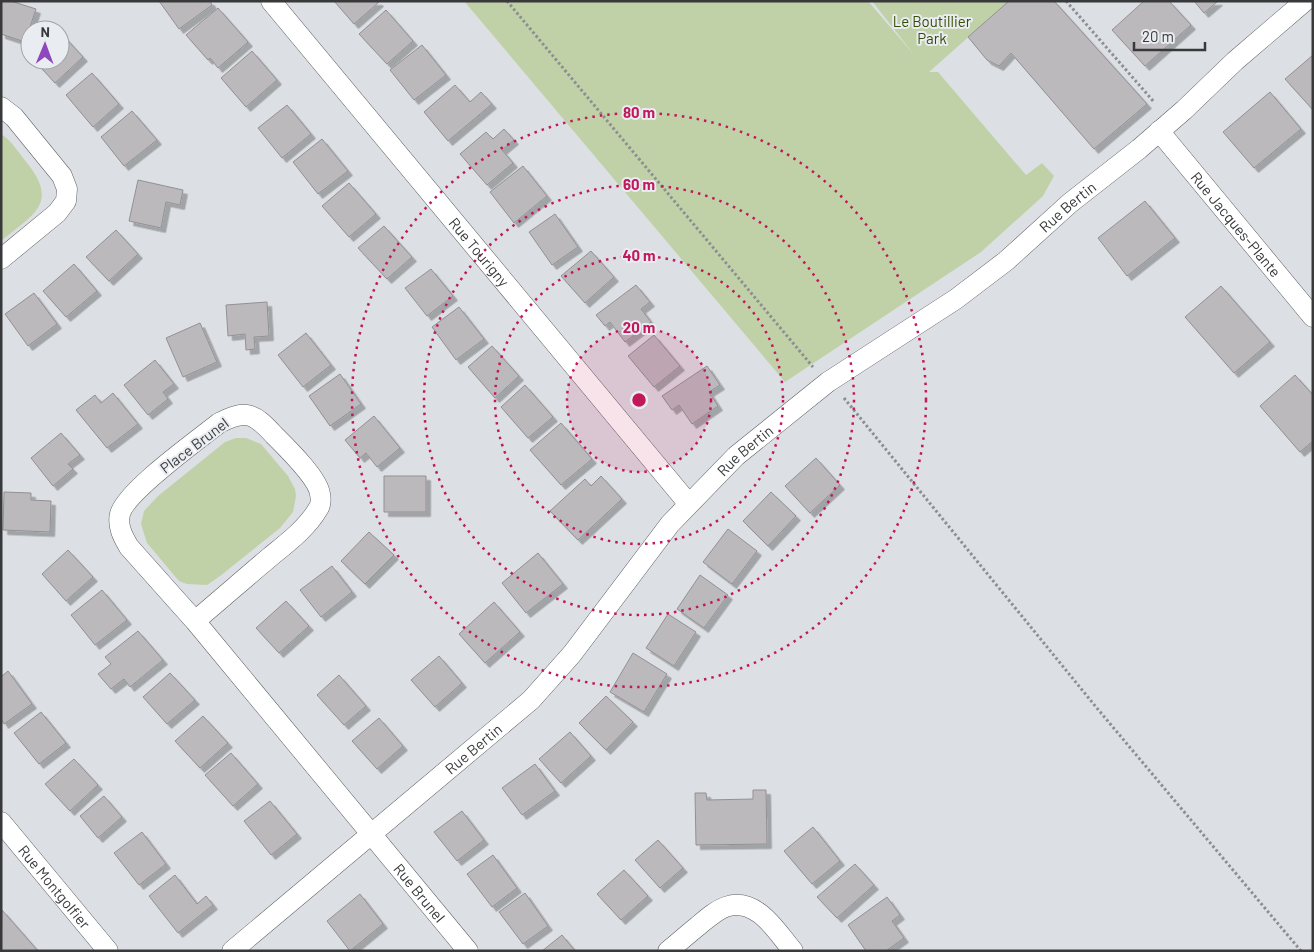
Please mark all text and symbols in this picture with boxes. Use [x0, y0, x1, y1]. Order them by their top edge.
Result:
park label: Le Boutillier Park [893, 12, 972, 47]
north arrow [20, 20, 70, 70]
scale bar [1134, 20, 1205, 52]
text: N [40, 23, 50, 40]
text: 20 m [1142, 27, 1174, 45]
text: 80 m [623, 103, 655, 121]
street label: Rue Jacques-Plante [1187, 168, 1285, 280]
text: 60 m [623, 175, 655, 193]
street label: Rue Bertin [1035, 177, 1099, 236]
street label: Rue Tourigny [445, 214, 513, 290]
text: 40 m [622, 246, 656, 264]
text: 20 m [623, 318, 655, 336]
centre of rings [630, 391, 648, 409]
street label: Place Brunel [156, 413, 232, 477]
street label: Rue Bertin [713, 421, 777, 479]
street label: Rue Bertin [441, 719, 505, 777]
street label: Rue Montgolfier [15, 841, 95, 932]
street label: Rue Brunel [390, 860, 449, 926]

